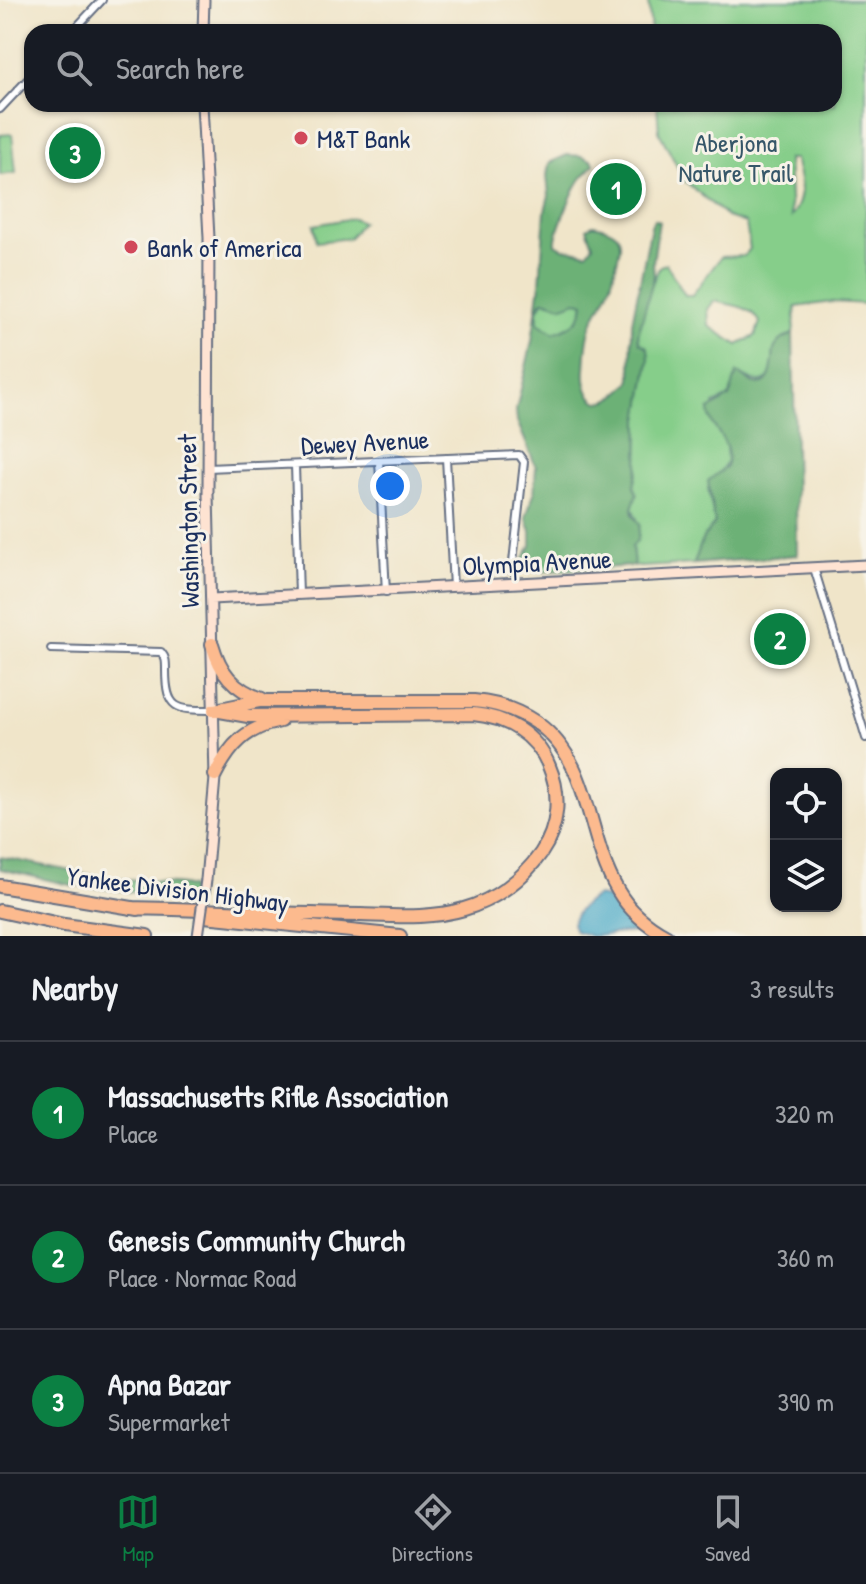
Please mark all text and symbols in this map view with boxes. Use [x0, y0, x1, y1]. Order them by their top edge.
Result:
search box [24, 24, 842, 112]
icon: search [52, 46, 96, 90]
text: Search here [116, 48, 244, 88]
place label: M&T Bank [317, 121, 411, 156]
pin: 3 [49, 123, 101, 183]
park label: Aberjona Nature Trail [679, 125, 793, 190]
marker: M&T Bank [292, 129, 310, 147]
pin: 1 [590, 159, 642, 219]
place label: Bank of America [147, 230, 302, 265]
marker: Bank of America [122, 238, 140, 256]
street label: Dewey Avenue [300, 421, 430, 463]
street label: Washington Street [169, 433, 207, 608]
your location [370, 466, 410, 506]
street label: Olympia Avenue [462, 541, 612, 583]
pin: 2 [754, 609, 806, 669]
map controls [770, 768, 842, 912]
button: locate [770, 768, 842, 840]
button: layers [770, 840, 842, 912]
street label: Yankee Division Highway [65, 858, 291, 920]
text: Nearby [32, 965, 118, 1011]
text: 3 results [750, 971, 834, 1006]
text: Massachusetts Rifle Association [108, 1076, 448, 1116]
text: 1 [53, 1096, 63, 1131]
text: 320 m [775, 1096, 834, 1131]
text: Place [108, 1116, 158, 1151]
text: Genesis Community Church [108, 1220, 405, 1260]
text: 2 [52, 1240, 64, 1275]
text: 360 m [777, 1240, 834, 1275]
text: Place · Normac Road [108, 1260, 296, 1295]
text: Apna Bazar [108, 1364, 231, 1404]
text: 3 [52, 1384, 64, 1419]
text: 390 m [778, 1384, 834, 1419]
text: Supermarket [108, 1404, 230, 1439]
tab: Map [116, 1490, 160, 1568]
tab: Directions [392, 1490, 473, 1568]
tab: Saved [705, 1490, 750, 1568]

